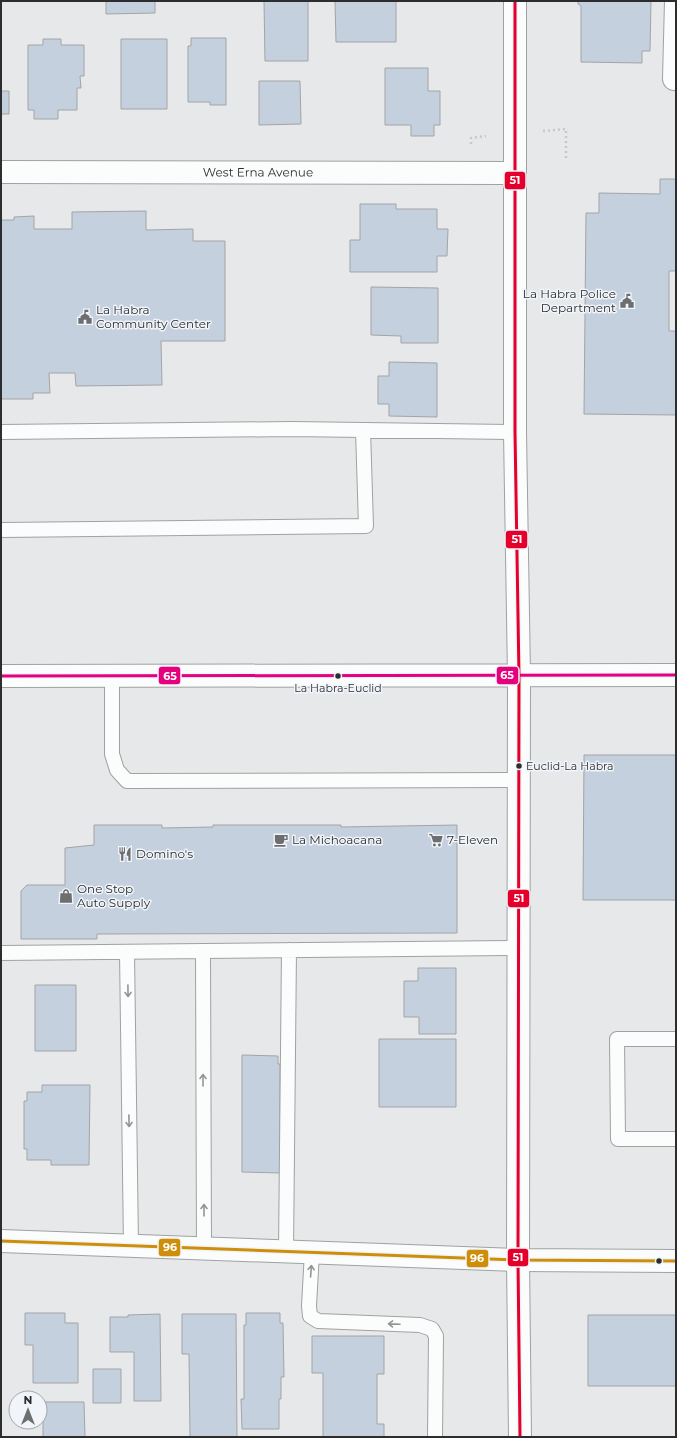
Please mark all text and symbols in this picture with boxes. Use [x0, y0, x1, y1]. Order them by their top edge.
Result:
street label: West Erna Avenue [203, 164, 313, 180]
line badge: 51 [504, 171, 526, 190]
text: 51 [510, 173, 520, 187]
place label: La Habra Police Department [523, 286, 616, 315]
public building icon: La Habra Police Department [619, 293, 635, 309]
place label: La Habra Community Center [96, 302, 211, 331]
public building icon: La Habra Community Center [77, 309, 93, 325]
line badge: 51 [505, 530, 528, 549]
text: 51 [512, 532, 522, 546]
line badge: 65 [158, 666, 181, 685]
line badge: 65 [496, 666, 519, 685]
text: 65 [500, 668, 514, 682]
text: 65 [163, 669, 177, 683]
marker: La Habra-Euclid [333, 671, 343, 681]
place label: La Habra-Euclid [294, 681, 382, 695]
place label: Euclid-La Habra [526, 759, 614, 773]
marker: Euclid-La Habra [514, 761, 524, 771]
cafe icon: La Michoacana [273, 832, 289, 848]
place label: La Michoacana [292, 832, 382, 847]
supermarket icon: 7-Eleven [428, 832, 444, 848]
place label: 7-Eleven [447, 832, 498, 847]
restaurant icon: Domino's [117, 846, 133, 862]
place label: Domino's [136, 846, 193, 861]
place label: One Stop Auto Supply [77, 881, 151, 910]
shop icon: One Stop Auto Supply [58, 888, 74, 904]
line badge: 51 [507, 889, 530, 908]
text: 51 [514, 891, 524, 905]
one-way arrow [124, 984, 131, 997]
one-way arrow [199, 1074, 207, 1087]
one-way arrow [125, 1114, 133, 1127]
one-way arrow [200, 1204, 208, 1217]
line badge: 96 [158, 1238, 181, 1257]
text: 96 [163, 1240, 177, 1254]
line badge: 51 [507, 1248, 529, 1267]
line badge: 96 [466, 1249, 489, 1268]
text: 51 [513, 1250, 523, 1264]
text: 96 [470, 1251, 484, 1265]
unlabelled marker [654, 1256, 664, 1266]
one-way arrow [308, 1265, 315, 1278]
one-way arrow [388, 1320, 401, 1327]
north arrow [8, 1390, 48, 1430]
text: N [24, 1393, 32, 1407]

